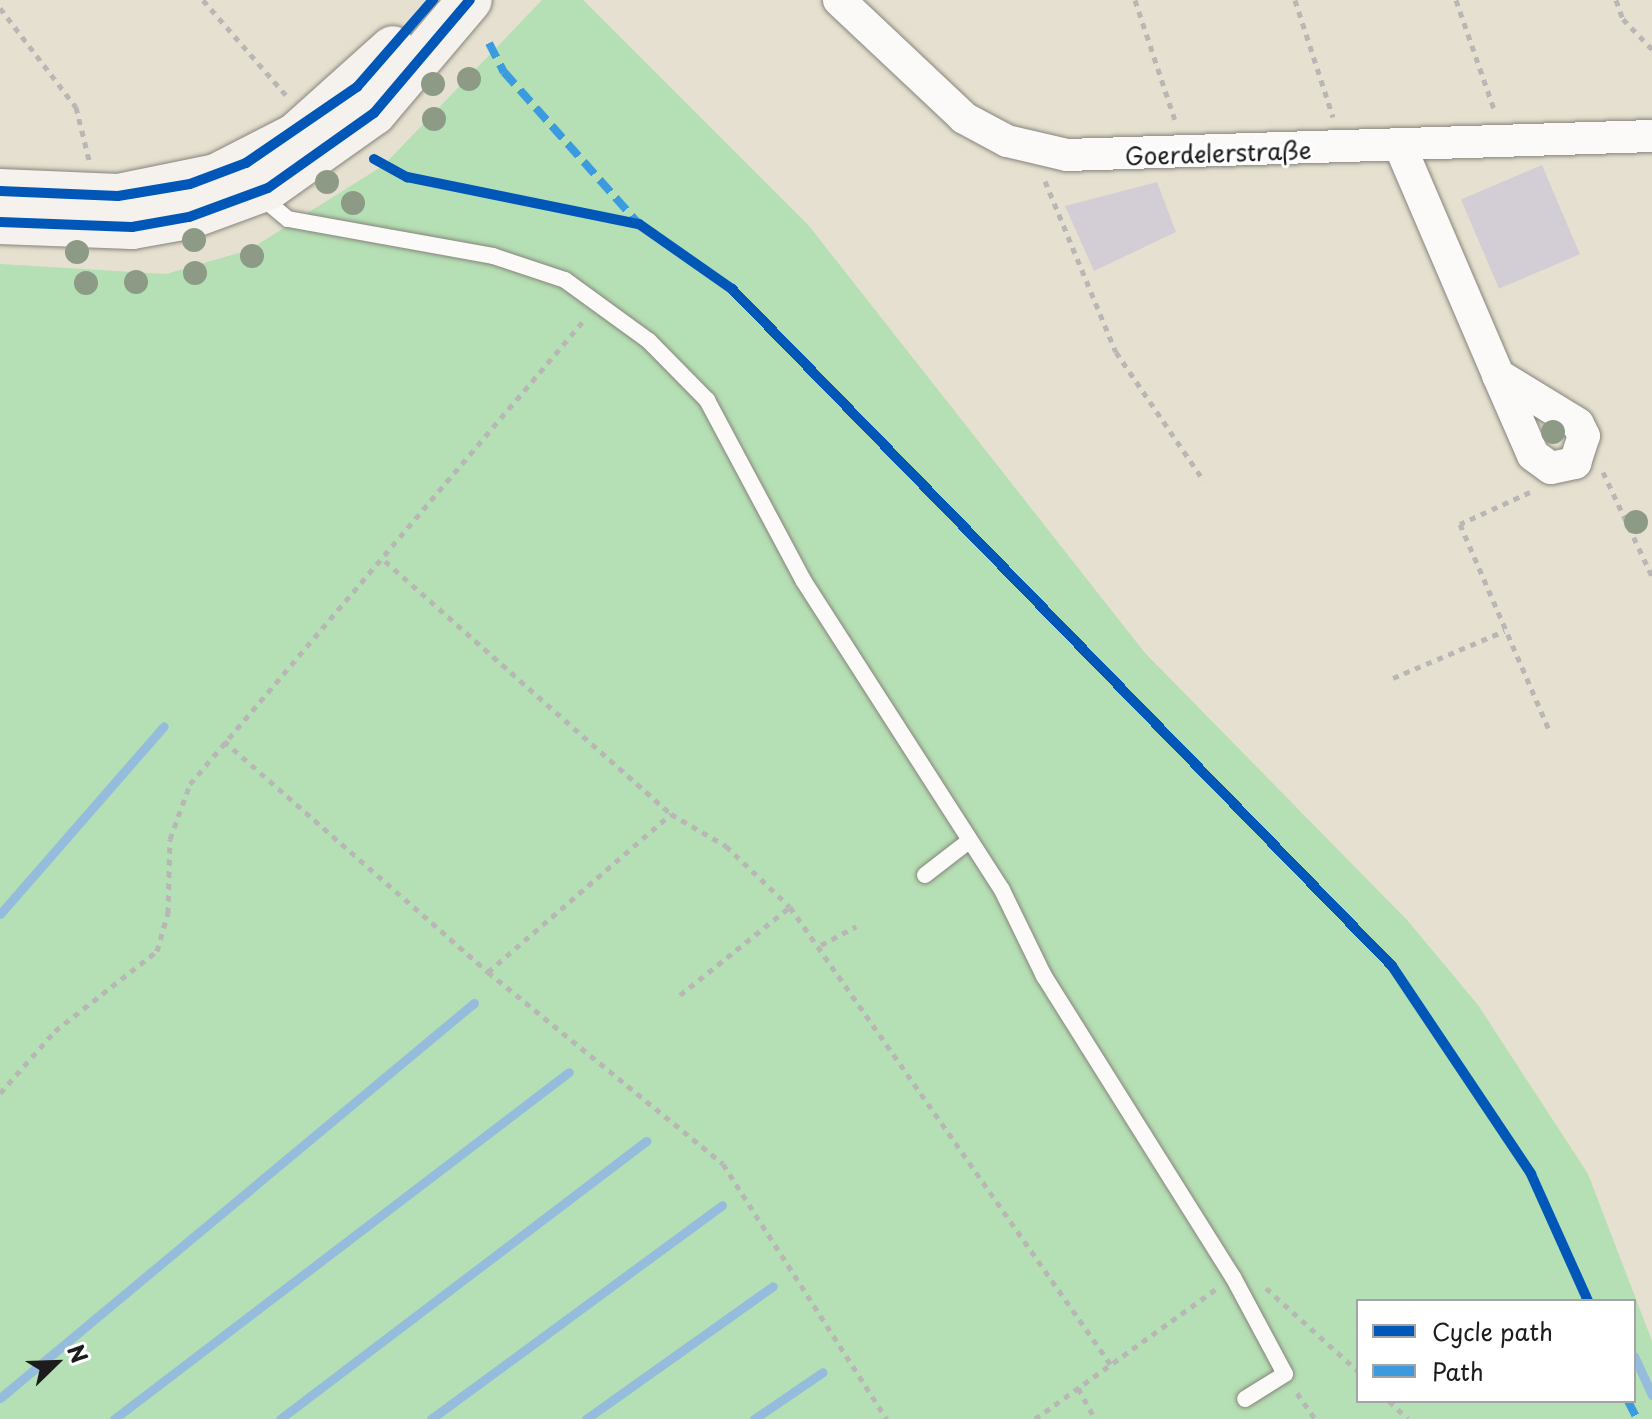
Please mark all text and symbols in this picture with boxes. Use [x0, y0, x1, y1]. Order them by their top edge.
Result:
street label: Goerdelerstraße [1124, 135, 1312, 171]
legend [1356, 1299, 1636, 1403]
text: Cycle path [1432, 1313, 1553, 1349]
north arrow [16, 1323, 96, 1403]
text: N [60, 1339, 97, 1368]
text: Path [1432, 1353, 1484, 1389]

